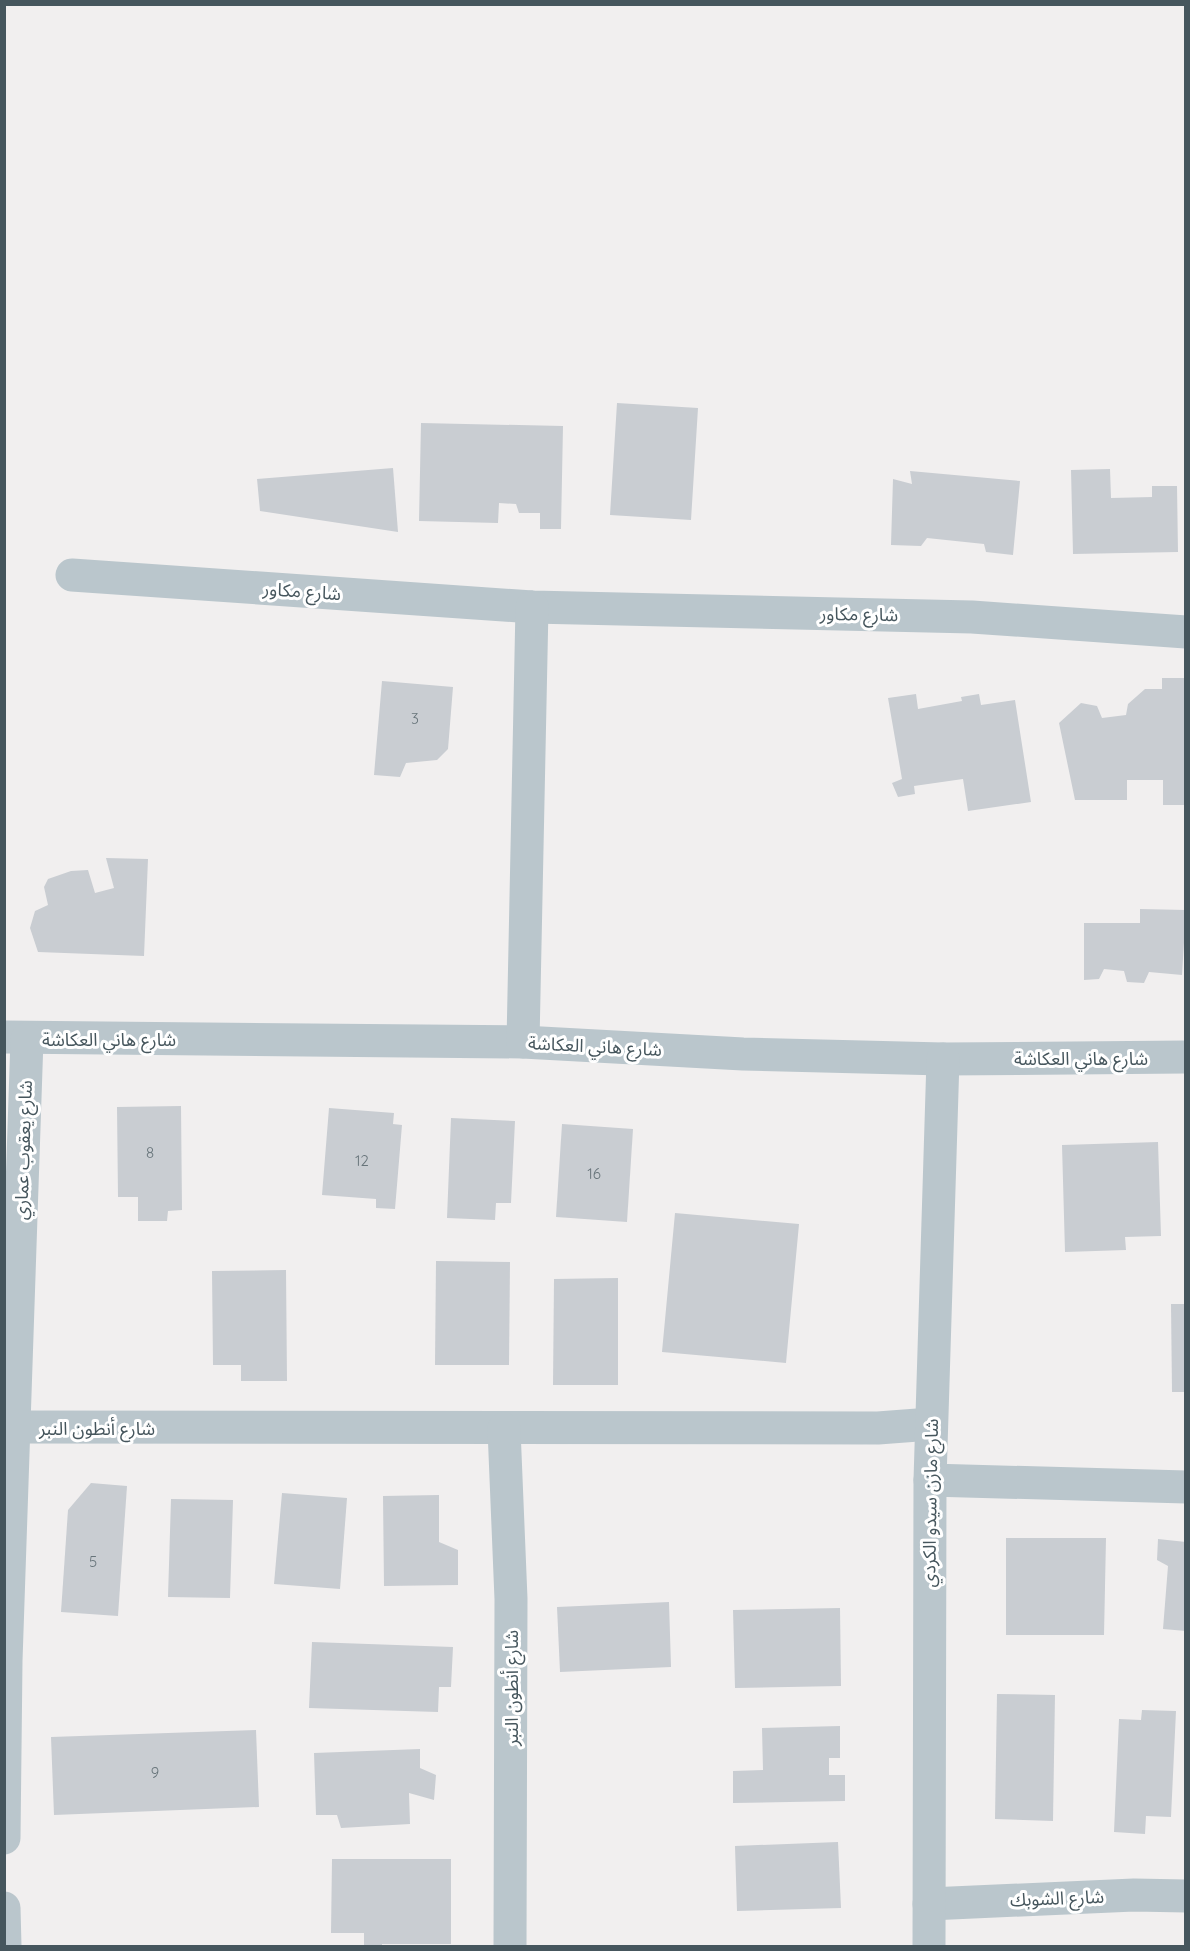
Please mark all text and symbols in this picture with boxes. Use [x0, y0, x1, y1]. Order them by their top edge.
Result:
street label: شارع مكاور [261, 577, 342, 608]
street label: شارع مكاور [819, 602, 898, 629]
house number: 3 [411, 709, 419, 728]
street label: شارع هاني العكاشة [42, 1028, 176, 1054]
street label: شارع هاني العكاشة [527, 1031, 663, 1064]
street label: شارع هاني العكاشة [1014, 1047, 1148, 1073]
street label: شارع يعقوب عماري [9, 1080, 40, 1220]
house number: 8 [146, 1143, 154, 1162]
house number: 12 [355, 1151, 369, 1170]
house number: 16 [587, 1164, 601, 1183]
street label: شارع أنطون النبر [38, 1417, 155, 1443]
street label: شارع مازن سيدو الكردي [917, 1418, 946, 1588]
house number: 5 [89, 1552, 97, 1571]
street label: شارع أنطون النبر [500, 1630, 526, 1747]
house number: 9 [151, 1763, 159, 1782]
street label: شارع الشوبك [1010, 1885, 1105, 1914]

